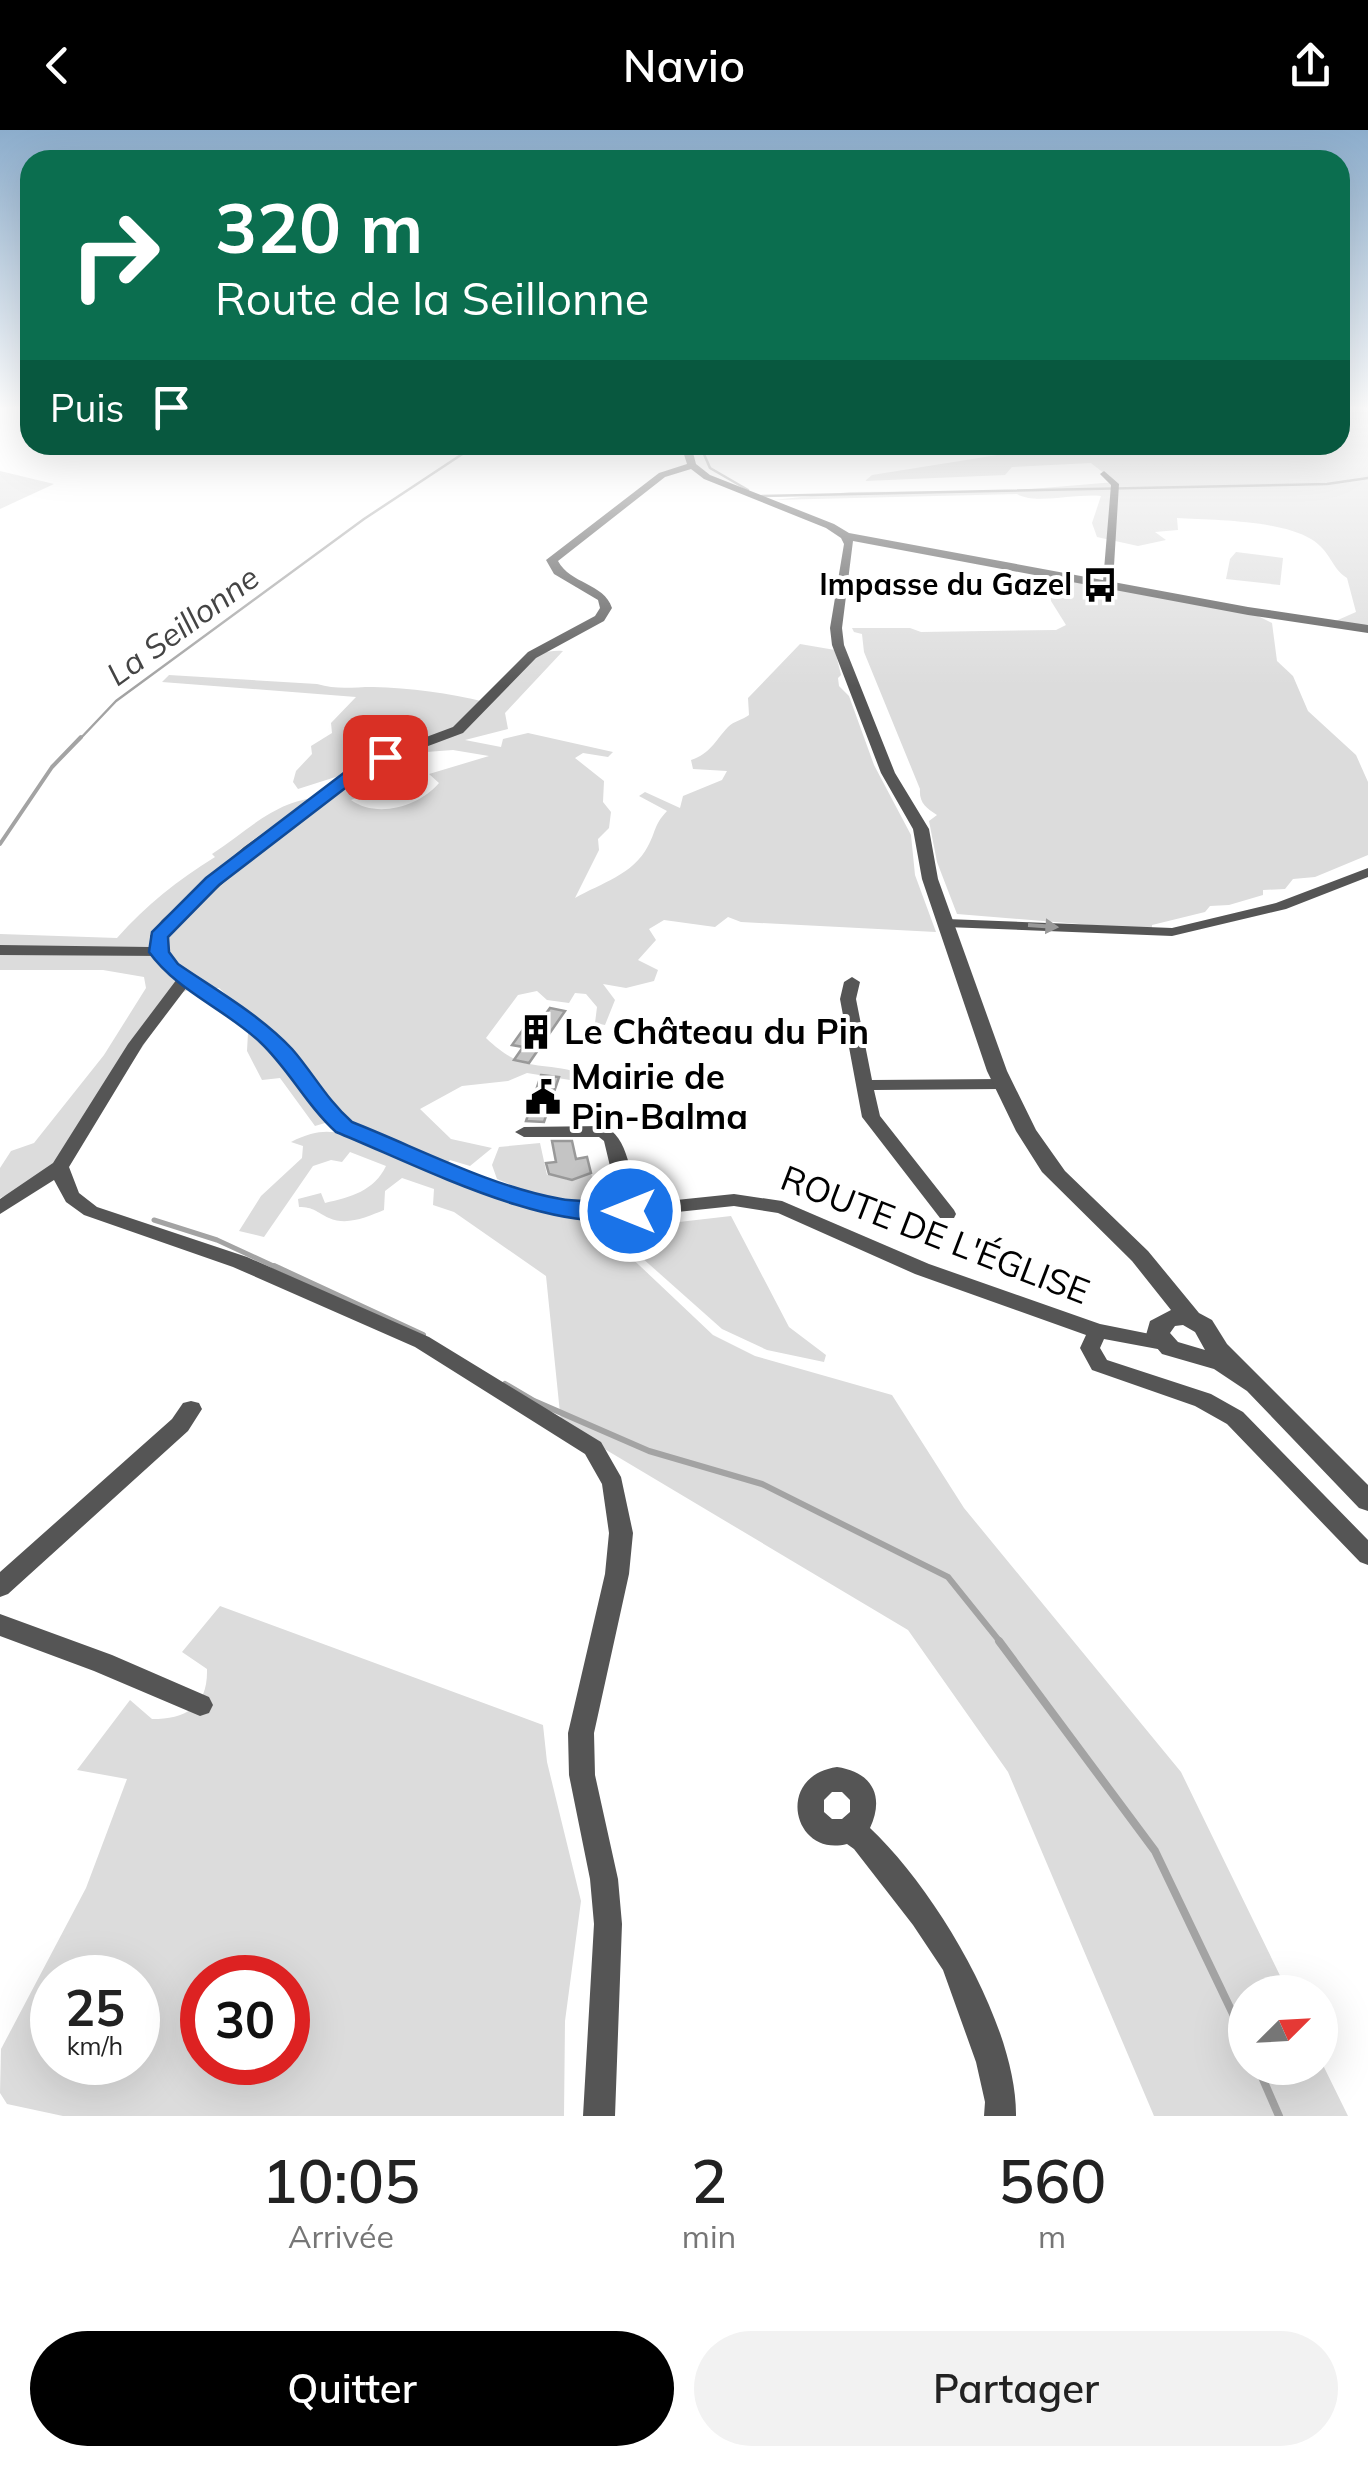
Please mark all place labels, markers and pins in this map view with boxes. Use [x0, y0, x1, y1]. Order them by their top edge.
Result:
place label: Impasse du Gazel [819, 565, 1072, 603]
bus stop icon: Impasse du Gazel [1081, 566, 1119, 604]
pin [343, 715, 428, 800]
place label: Le Château du Pin [564, 1009, 869, 1053]
building icon: Le Château du Pin [517, 1013, 555, 1051]
place label: Mairie de Pin-Balma [571, 1054, 748, 1138]
public building icon: Mairie de Pin-Balma [524, 1078, 562, 1116]

